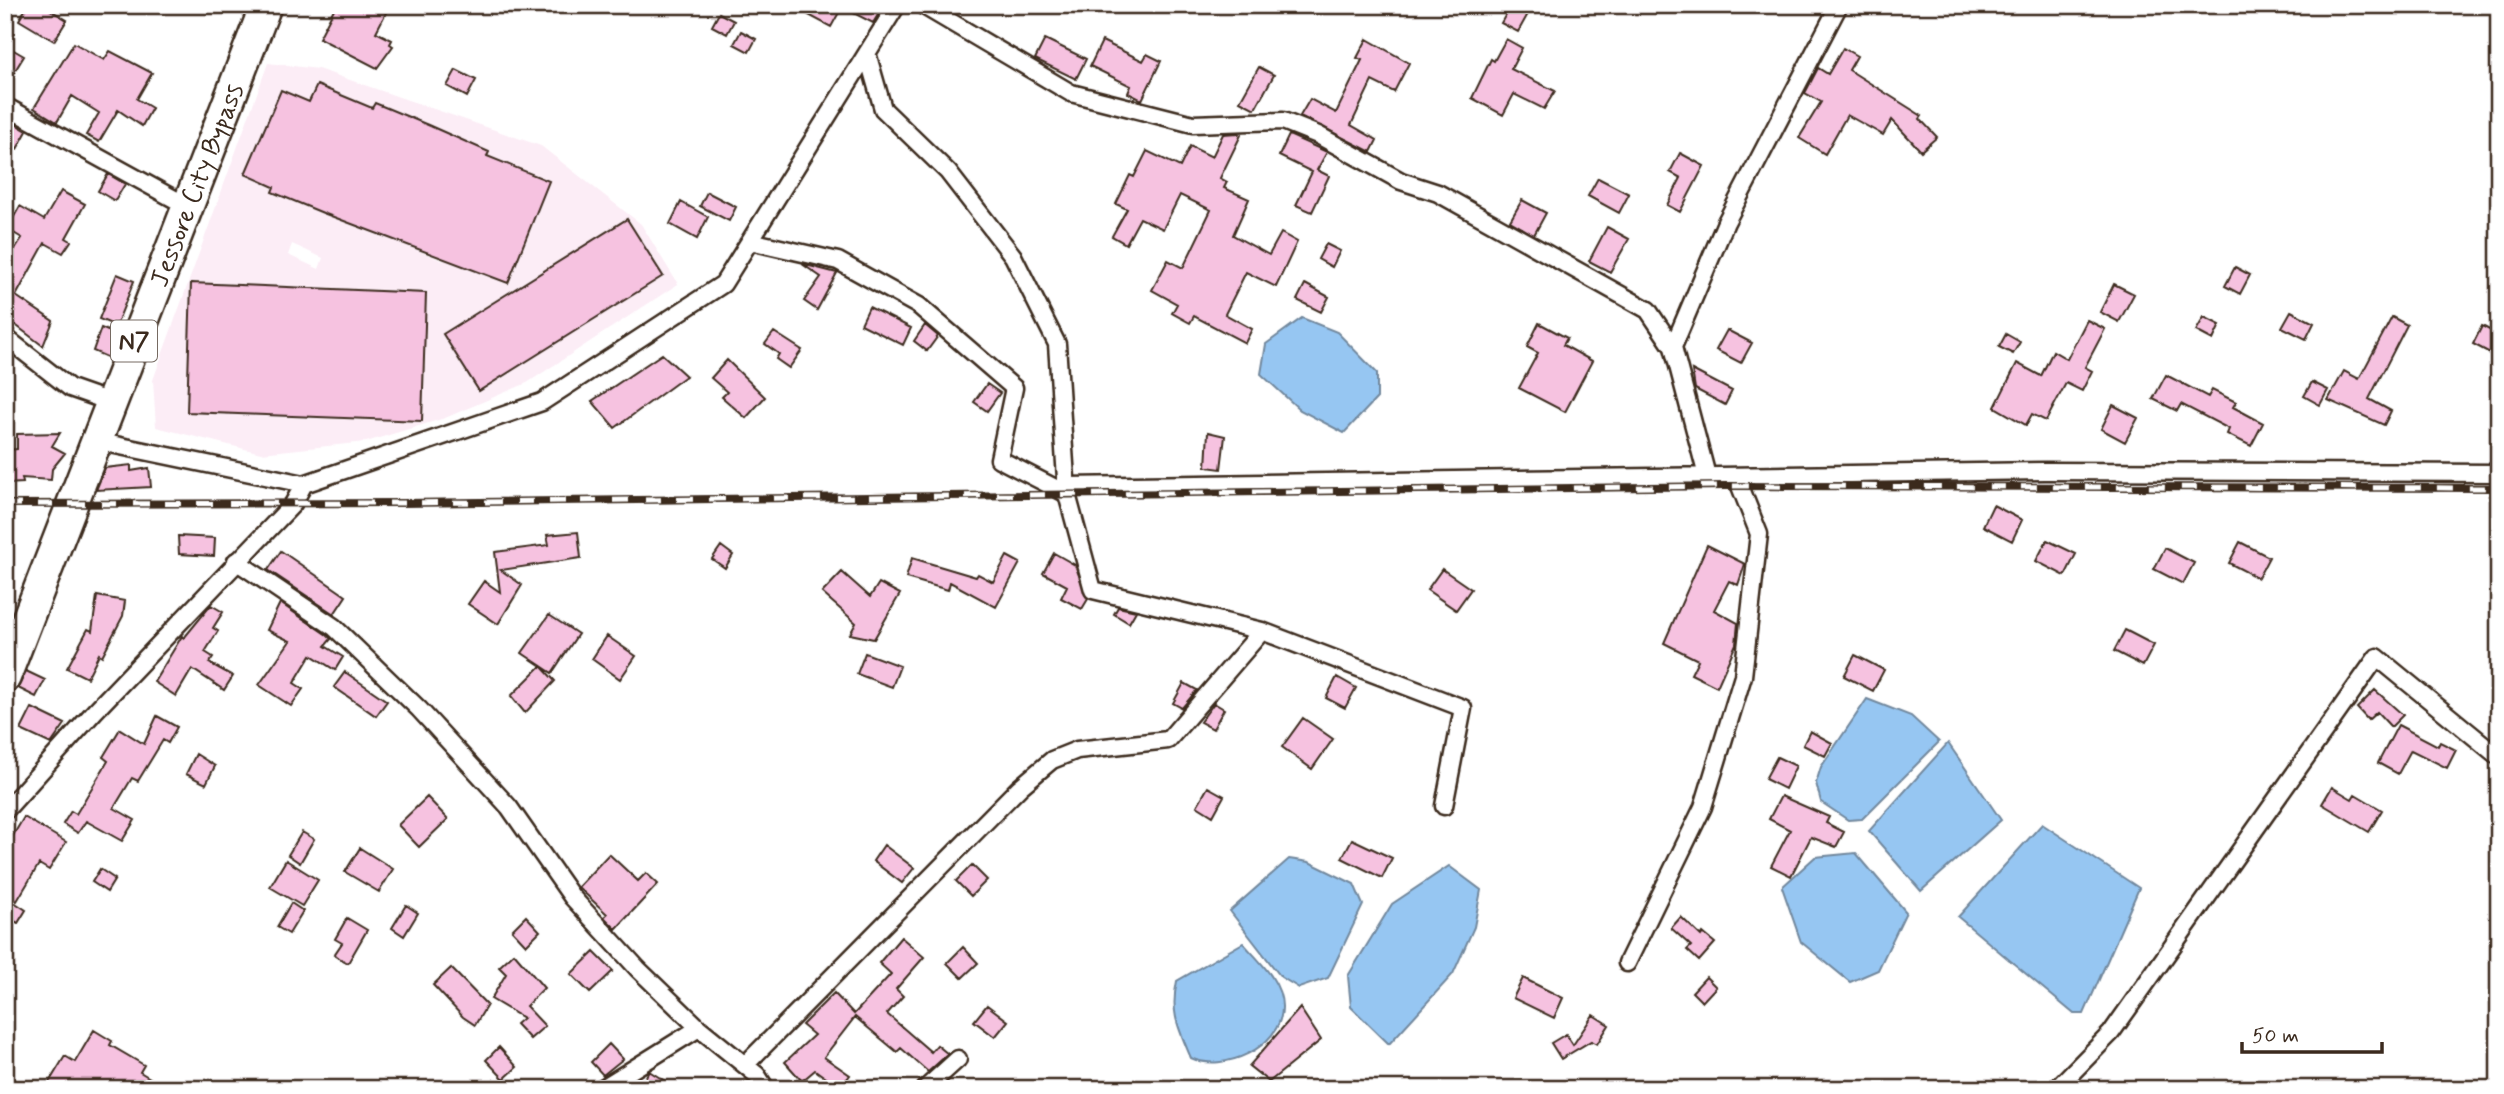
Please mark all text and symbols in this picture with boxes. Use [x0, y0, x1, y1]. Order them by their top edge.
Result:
street label: Jessore City Bypass [143, 79, 253, 292]
road number: N7 [111, 320, 157, 362]
scale bar [2242, 1010, 2382, 1054]
text: 50 m [2252, 1022, 2299, 1050]

